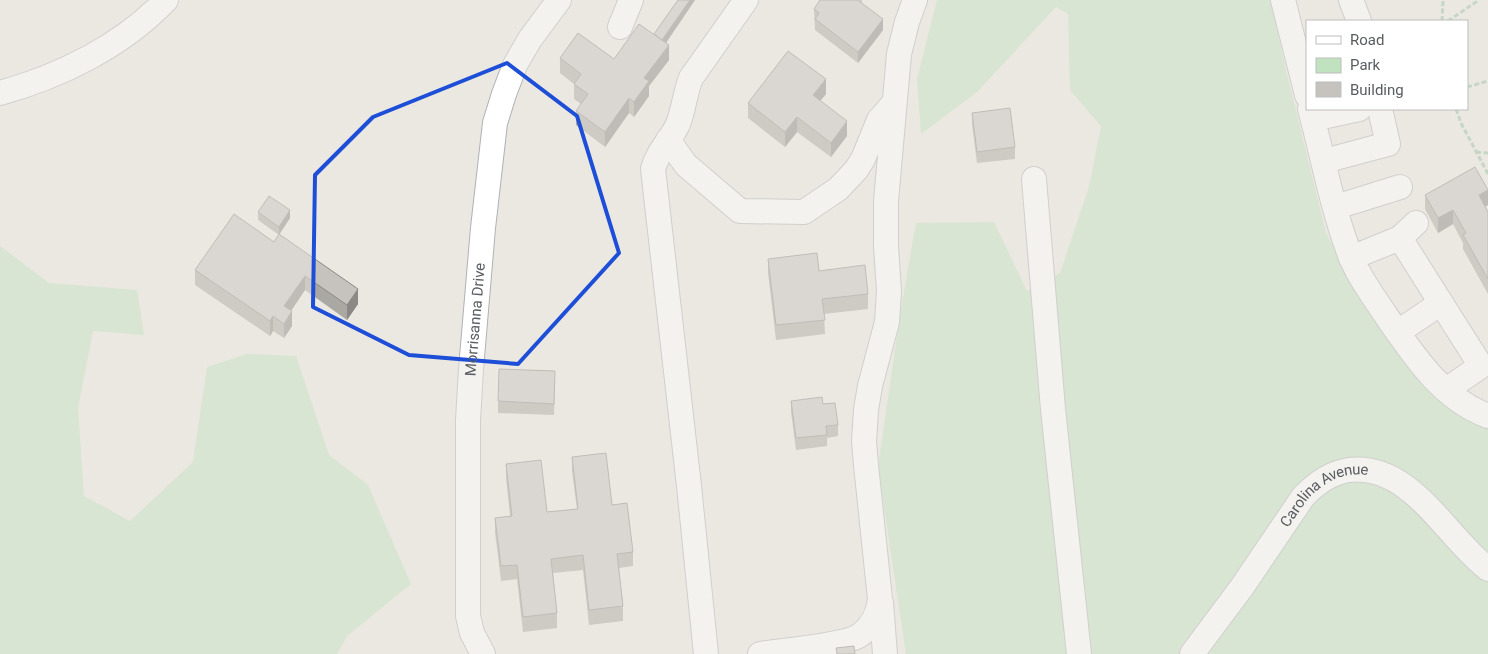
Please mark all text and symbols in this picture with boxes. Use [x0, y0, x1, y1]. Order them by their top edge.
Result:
legend [1306, 20, 1468, 110]
text: Road [1350, 31, 1384, 49]
text: Park [1350, 56, 1381, 74]
text: Building [1350, 81, 1404, 99]
street label: Morrisanna Drive [462, 262, 489, 377]
street label: Carolina Avenue [1276, 460, 1369, 530]

